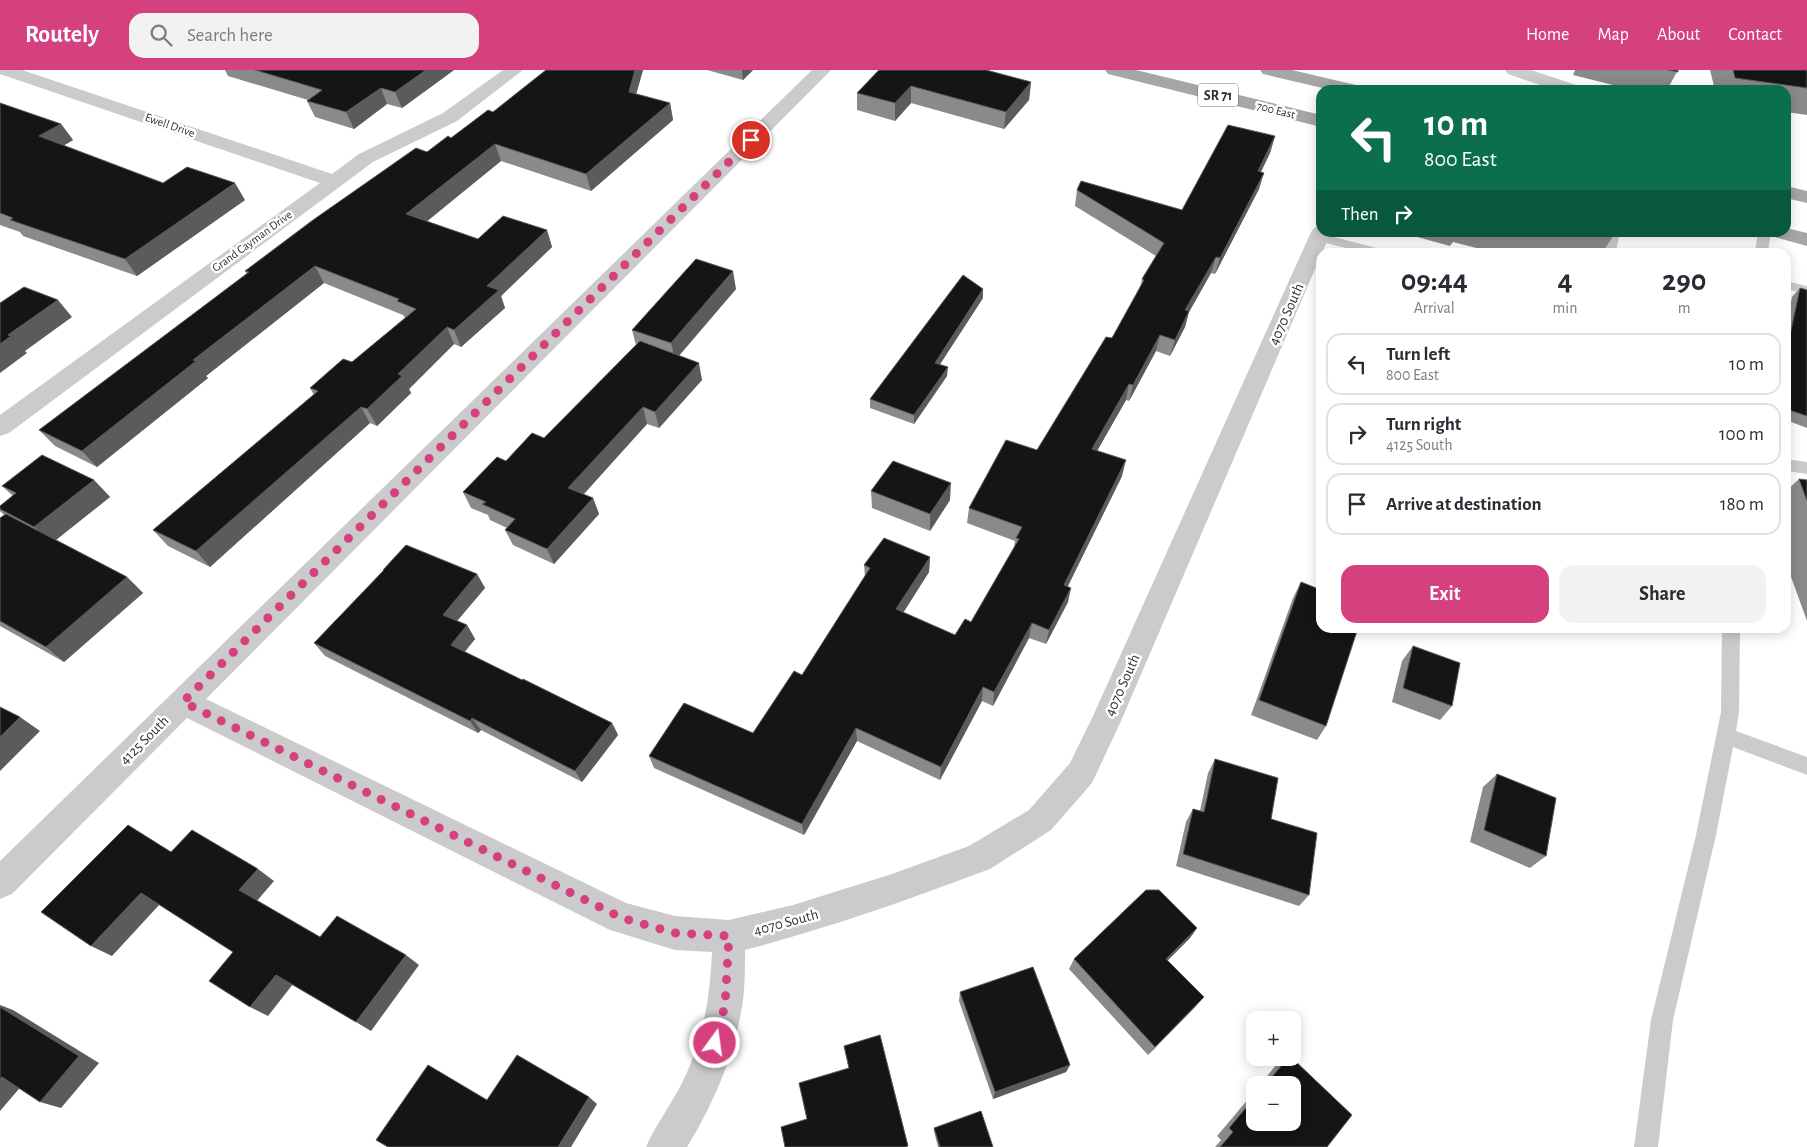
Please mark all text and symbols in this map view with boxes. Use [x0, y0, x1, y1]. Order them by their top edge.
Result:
search box [129, 13, 479, 58]
icon: search [147, 21, 175, 49]
text: Routely [25, 23, 99, 47]
text: Search here [187, 26, 273, 45]
text: Home [1526, 26, 1569, 44]
text: Map [1597, 26, 1629, 44]
text: About [1657, 26, 1700, 44]
text: Contact [1728, 26, 1782, 44]
road number: SR 71 [1198, 84, 1238, 106]
street label: 700 East [1256, 99, 1297, 121]
icon: left [1341, 105, 1406, 170]
text: 10 m [1424, 107, 1488, 142]
street label: Ewell Drive [144, 111, 196, 139]
pin [730, 119, 772, 161]
icon: arrive [737, 126, 765, 154]
text: 800 East [1424, 148, 1497, 170]
icon: right [1389, 200, 1417, 228]
text: Then [1341, 205, 1379, 224]
street label: Grand Cayman Drive [210, 208, 295, 275]
text: 09:44 [1401, 266, 1468, 296]
text: 4 [1557, 266, 1573, 296]
text: 290 [1662, 266, 1706, 296]
street label: 4070 South [1266, 281, 1307, 347]
text: Arrival [1414, 300, 1455, 316]
text: min [1552, 300, 1577, 316]
text: m [1678, 300, 1691, 316]
text: Turn left [1386, 345, 1450, 364]
icon: left [1343, 350, 1371, 378]
text: 10 m [1729, 355, 1764, 374]
text: 800 East [1386, 367, 1439, 383]
text: Turn right [1386, 415, 1461, 434]
icon: right [1343, 420, 1371, 448]
text: 100 m [1719, 425, 1764, 444]
text: 4125 South [1386, 437, 1452, 453]
icon: arrive [1343, 490, 1371, 518]
text: Arrive at destination [1386, 495, 1542, 514]
text: 180 m [1720, 495, 1764, 514]
button: Exit [1341, 565, 1549, 623]
button: Share [1559, 565, 1766, 623]
street label: 4070 South [1102, 652, 1143, 718]
street label: 4125 South [117, 713, 172, 768]
street label: 4070 South [752, 907, 820, 938]
map controls [1246, 1011, 1301, 1131]
button: + [1246, 1011, 1301, 1066]
position arrow [688, 1016, 740, 1068]
button: − [1246, 1076, 1301, 1131]

